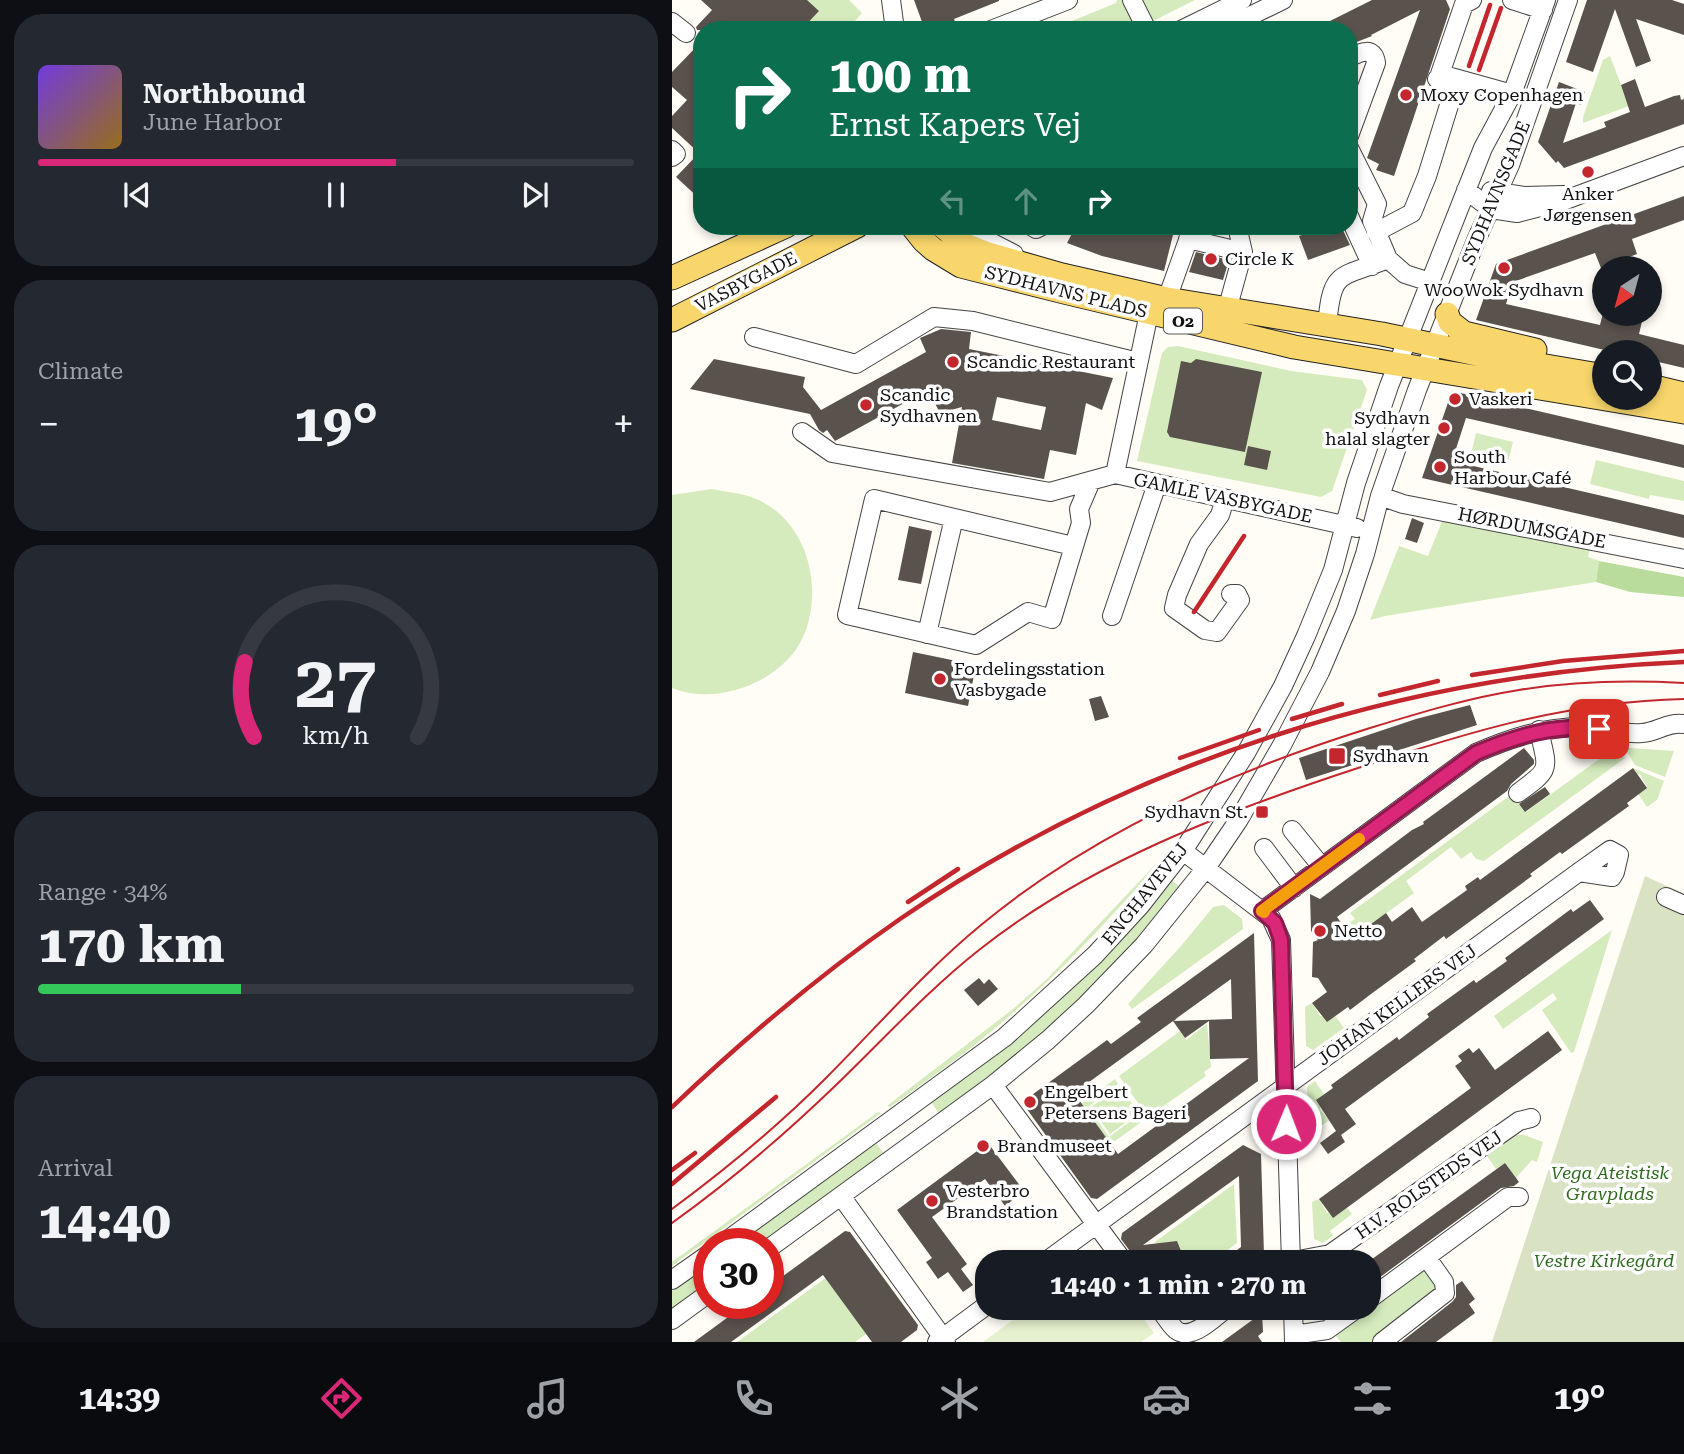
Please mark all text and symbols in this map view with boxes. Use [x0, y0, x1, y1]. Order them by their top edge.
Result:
text: 100 m [829, 47, 971, 104]
icon: right [714, 49, 805, 140]
text: Northbound [143, 79, 306, 109]
place label: Moxy Copenhagen [1420, 84, 1584, 105]
marker: Moxy Copenhagen [1398, 87, 1414, 103]
text: Ernst Kapers Vej [829, 106, 1081, 144]
text: June Harbor [143, 109, 283, 136]
street label: SYDHAVNSGADE [1457, 118, 1534, 268]
marker: Anker Jørgensen [1580, 164, 1596, 180]
icon: previous [118, 176, 156, 214]
icon: pause [317, 176, 355, 214]
icon: next [516, 176, 554, 214]
icon: left [934, 182, 972, 220]
icon: ahead [1007, 182, 1045, 220]
icon: right [1080, 182, 1118, 220]
place label: Anker Jørgensen [1543, 183, 1633, 225]
street label: VASBYGADE [691, 247, 800, 316]
place label: Circle K [1225, 248, 1294, 269]
marker: Circle K [1203, 251, 1219, 267]
north arrow [1592, 256, 1662, 326]
map controls [1592, 256, 1662, 410]
marker: WooWok Sydhavn [1496, 260, 1512, 276]
street label: SYDHAVNS PLADS [983, 261, 1149, 322]
place label: WooWok Sydhavn [1424, 279, 1584, 300]
road number: O2 [1164, 308, 1202, 334]
button: search [1592, 340, 1662, 410]
place label: Scandic Restaurant [967, 351, 1136, 372]
marker: Scandic Restaurant [945, 354, 961, 370]
text: Climate [38, 358, 123, 385]
place label: Scandic Sydhavnen [880, 384, 978, 426]
place label: Vaskeri [1469, 388, 1533, 409]
marker: Vaskeri [1447, 391, 1463, 407]
text: 19° [294, 393, 378, 454]
marker: Scandic Sydhavnen [858, 397, 874, 413]
text: − [38, 402, 59, 446]
text: + [613, 402, 634, 446]
place label: Sydhavn halal slagter [1325, 407, 1430, 449]
marker: Sydhavn halal slagter [1436, 420, 1452, 436]
place label: South Harbour Café [1454, 446, 1571, 488]
marker: South Harbour Café [1432, 459, 1448, 475]
street label: GAMLE VASBYGADE [1132, 468, 1314, 527]
street label: HØRDUMSGADE [1456, 503, 1608, 552]
text: 27 [295, 640, 377, 725]
place label: Fordelingsstation Vasbygade [954, 658, 1105, 700]
marker: Fordelingsstation Vasbygade [932, 671, 948, 687]
pin [1569, 699, 1629, 759]
icon: arrive [1580, 710, 1618, 748]
text: km/h [303, 721, 369, 750]
place label: Sydhavn [1353, 745, 1429, 766]
marker: Sydhavn [1327, 746, 1347, 766]
place label: Sydhavn St. [1145, 801, 1248, 822]
marker: Sydhavn St. [1254, 804, 1270, 820]
street label: ENGHAVEVEJ [1097, 839, 1192, 949]
text: Range · 34% [38, 879, 167, 906]
text: 170 km [38, 914, 225, 975]
place label: Netto [1334, 920, 1383, 941]
marker: Netto [1312, 923, 1328, 939]
street label: JOHAN KELLERS VEJ [1313, 940, 1481, 1069]
place label: Engelbert Petersens Bageri [1044, 1081, 1187, 1123]
position arrow [1249, 1087, 1323, 1161]
marker: Engelbert Petersens Bageri [1022, 1094, 1038, 1110]
street label: H.V. ROLSTEDS VEJ [1351, 1126, 1506, 1243]
place label: Brandmuseet [997, 1135, 1112, 1156]
marker: Brandmuseet [975, 1138, 991, 1154]
text: Arrival [38, 1155, 113, 1182]
park label: Vega Ateistisk Gravplads [1551, 1162, 1669, 1204]
place label: Vesterbro Brandstation [946, 1180, 1058, 1222]
text: 14:40 [38, 1190, 171, 1251]
marker: Vesterbro Brandstation [924, 1193, 940, 1209]
speed limit sign: 30 [693, 1228, 784, 1319]
park label: Vestre Kirkegård [1534, 1250, 1674, 1271]
text: 14:40 · 1 min · 270 m [1050, 1270, 1306, 1300]
icon: directions [317, 1374, 366, 1423]
icon: music [523, 1374, 572, 1423]
icon: phone [729, 1374, 778, 1423]
icon: climate [935, 1374, 984, 1423]
icon: car [1142, 1374, 1191, 1423]
icon: filters [1348, 1374, 1397, 1423]
text: 14:39 [79, 1379, 160, 1417]
text: 19° [1554, 1379, 1605, 1417]

